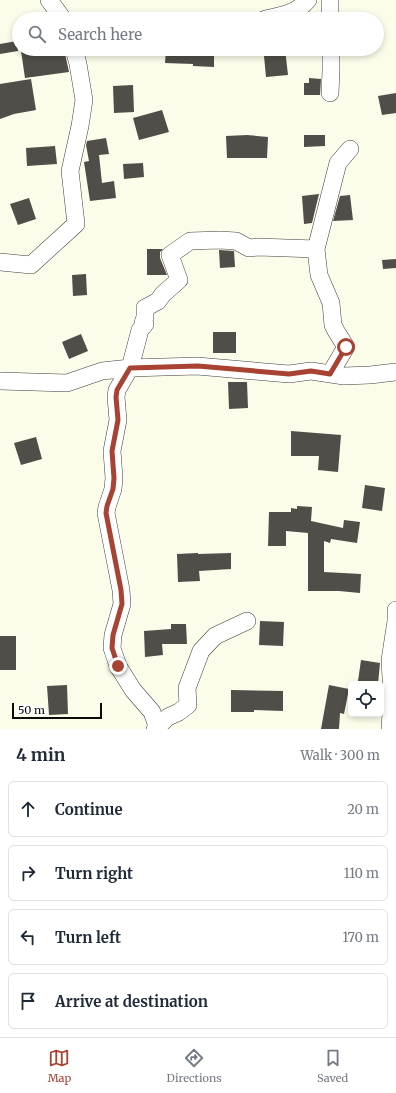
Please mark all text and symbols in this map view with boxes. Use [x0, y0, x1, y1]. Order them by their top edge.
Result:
search box [12, 12, 384, 56]
icon: search [26, 23, 48, 45]
text: Search here [58, 25, 142, 44]
route start [337, 338, 355, 356]
route end [109, 657, 127, 675]
map controls [348, 681, 384, 717]
button: locate [348, 681, 384, 717]
scale bar [12, 701, 102, 720]
text: 50 m [18, 703, 45, 717]
text: 4 min [16, 744, 65, 766]
text: Walk · 300 m [300, 747, 380, 764]
icon: ahead [17, 798, 39, 820]
text: Continue [55, 800, 123, 819]
text: 20 m [347, 801, 379, 818]
icon: right [17, 862, 39, 884]
text: Turn right [55, 864, 133, 883]
text: 110 m [344, 865, 379, 882]
icon: left [17, 926, 39, 948]
text: Turn left [55, 928, 121, 947]
text: 170 m [342, 929, 379, 946]
icon: arrive [17, 990, 39, 1012]
text: Arrive at destination [55, 992, 208, 1011]
tab: Map [48, 1047, 71, 1085]
tab: Directions [167, 1047, 222, 1085]
tab: Saved [317, 1047, 348, 1085]

